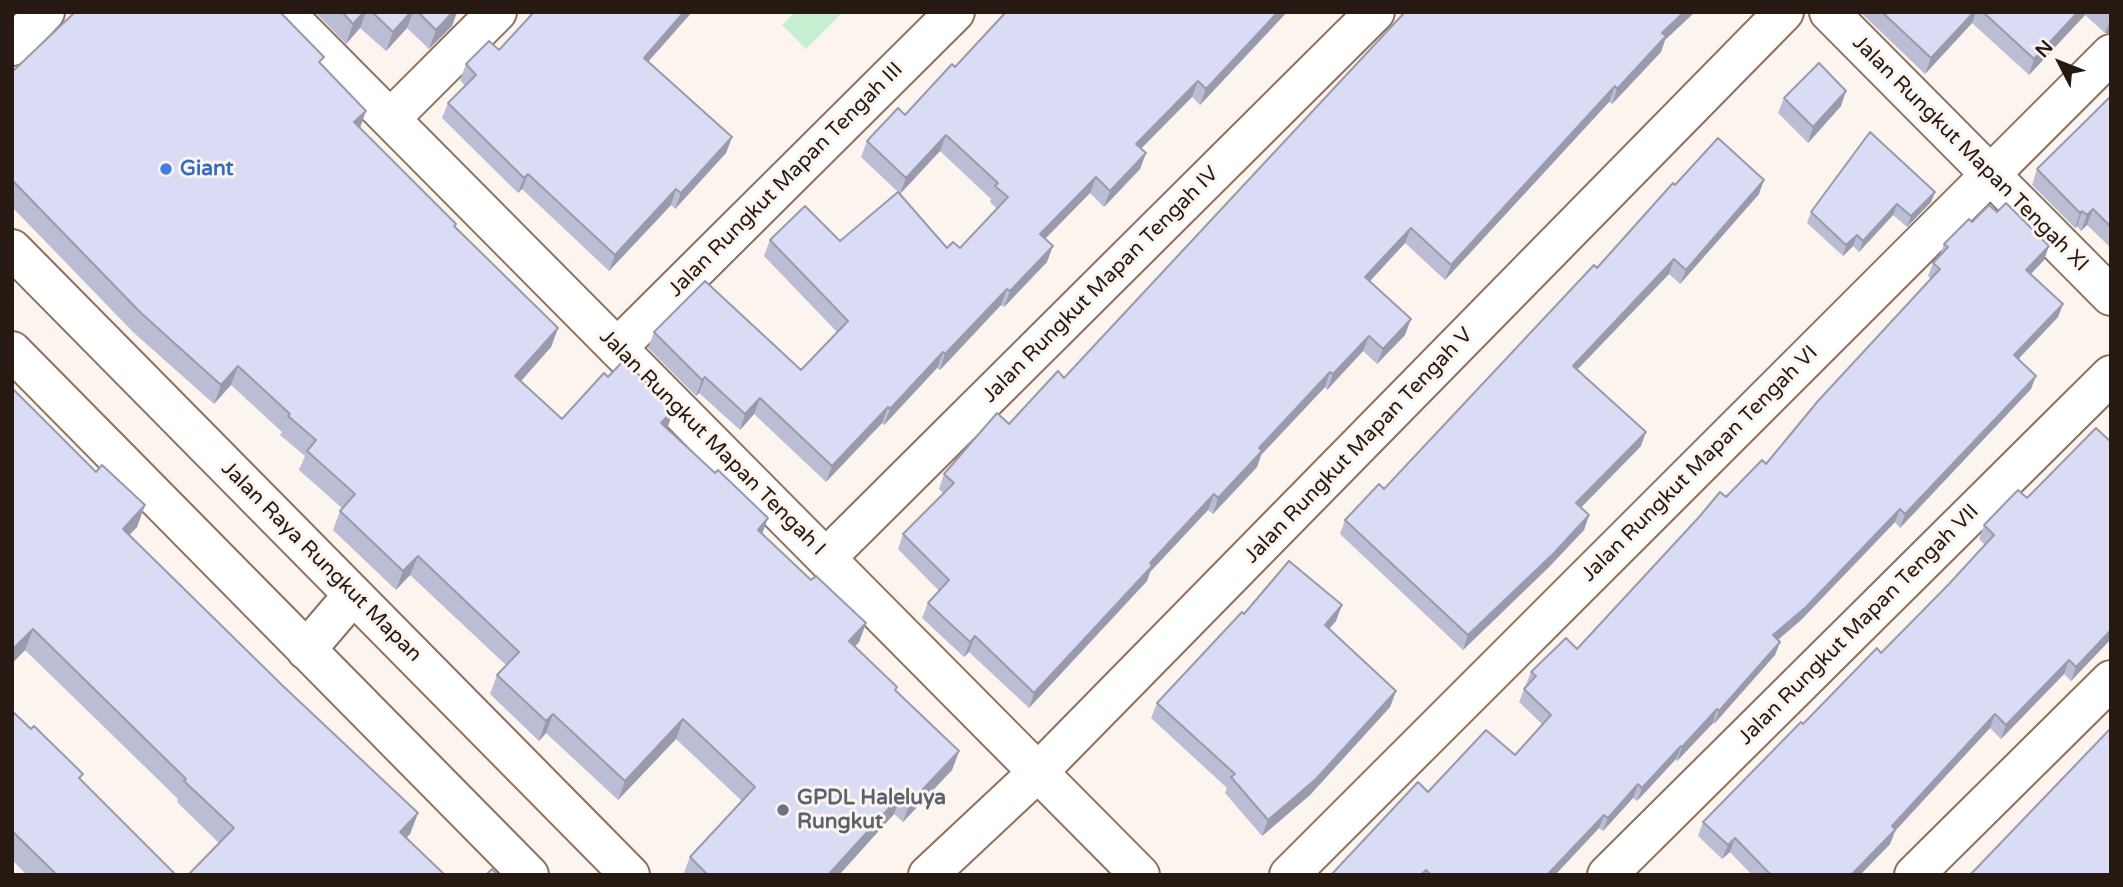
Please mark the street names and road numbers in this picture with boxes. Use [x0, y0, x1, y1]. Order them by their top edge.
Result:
street label: Jalan Rungkut Mapan Tengah XI [1847, 31, 2093, 277]
street label: Jalan Rungkut Mapan Tengah III [664, 58, 908, 302]
street label: Jalan Rungkut Mapan Tengah IV [978, 162, 1224, 408]
street label: Jalan Rungkut Mapan Tengah V [1240, 323, 1478, 569]
street label: Jalan Rungkut Mapan Tengah I [594, 325, 830, 561]
street label: Jalan Rungkut Mapan Tengah VI [1577, 341, 1823, 587]
street label: Jalan Raya Rungkut Mapan [215, 456, 427, 668]
street label: Jalan Rungkut Mapan Tengah VII [1734, 500, 1984, 750]

